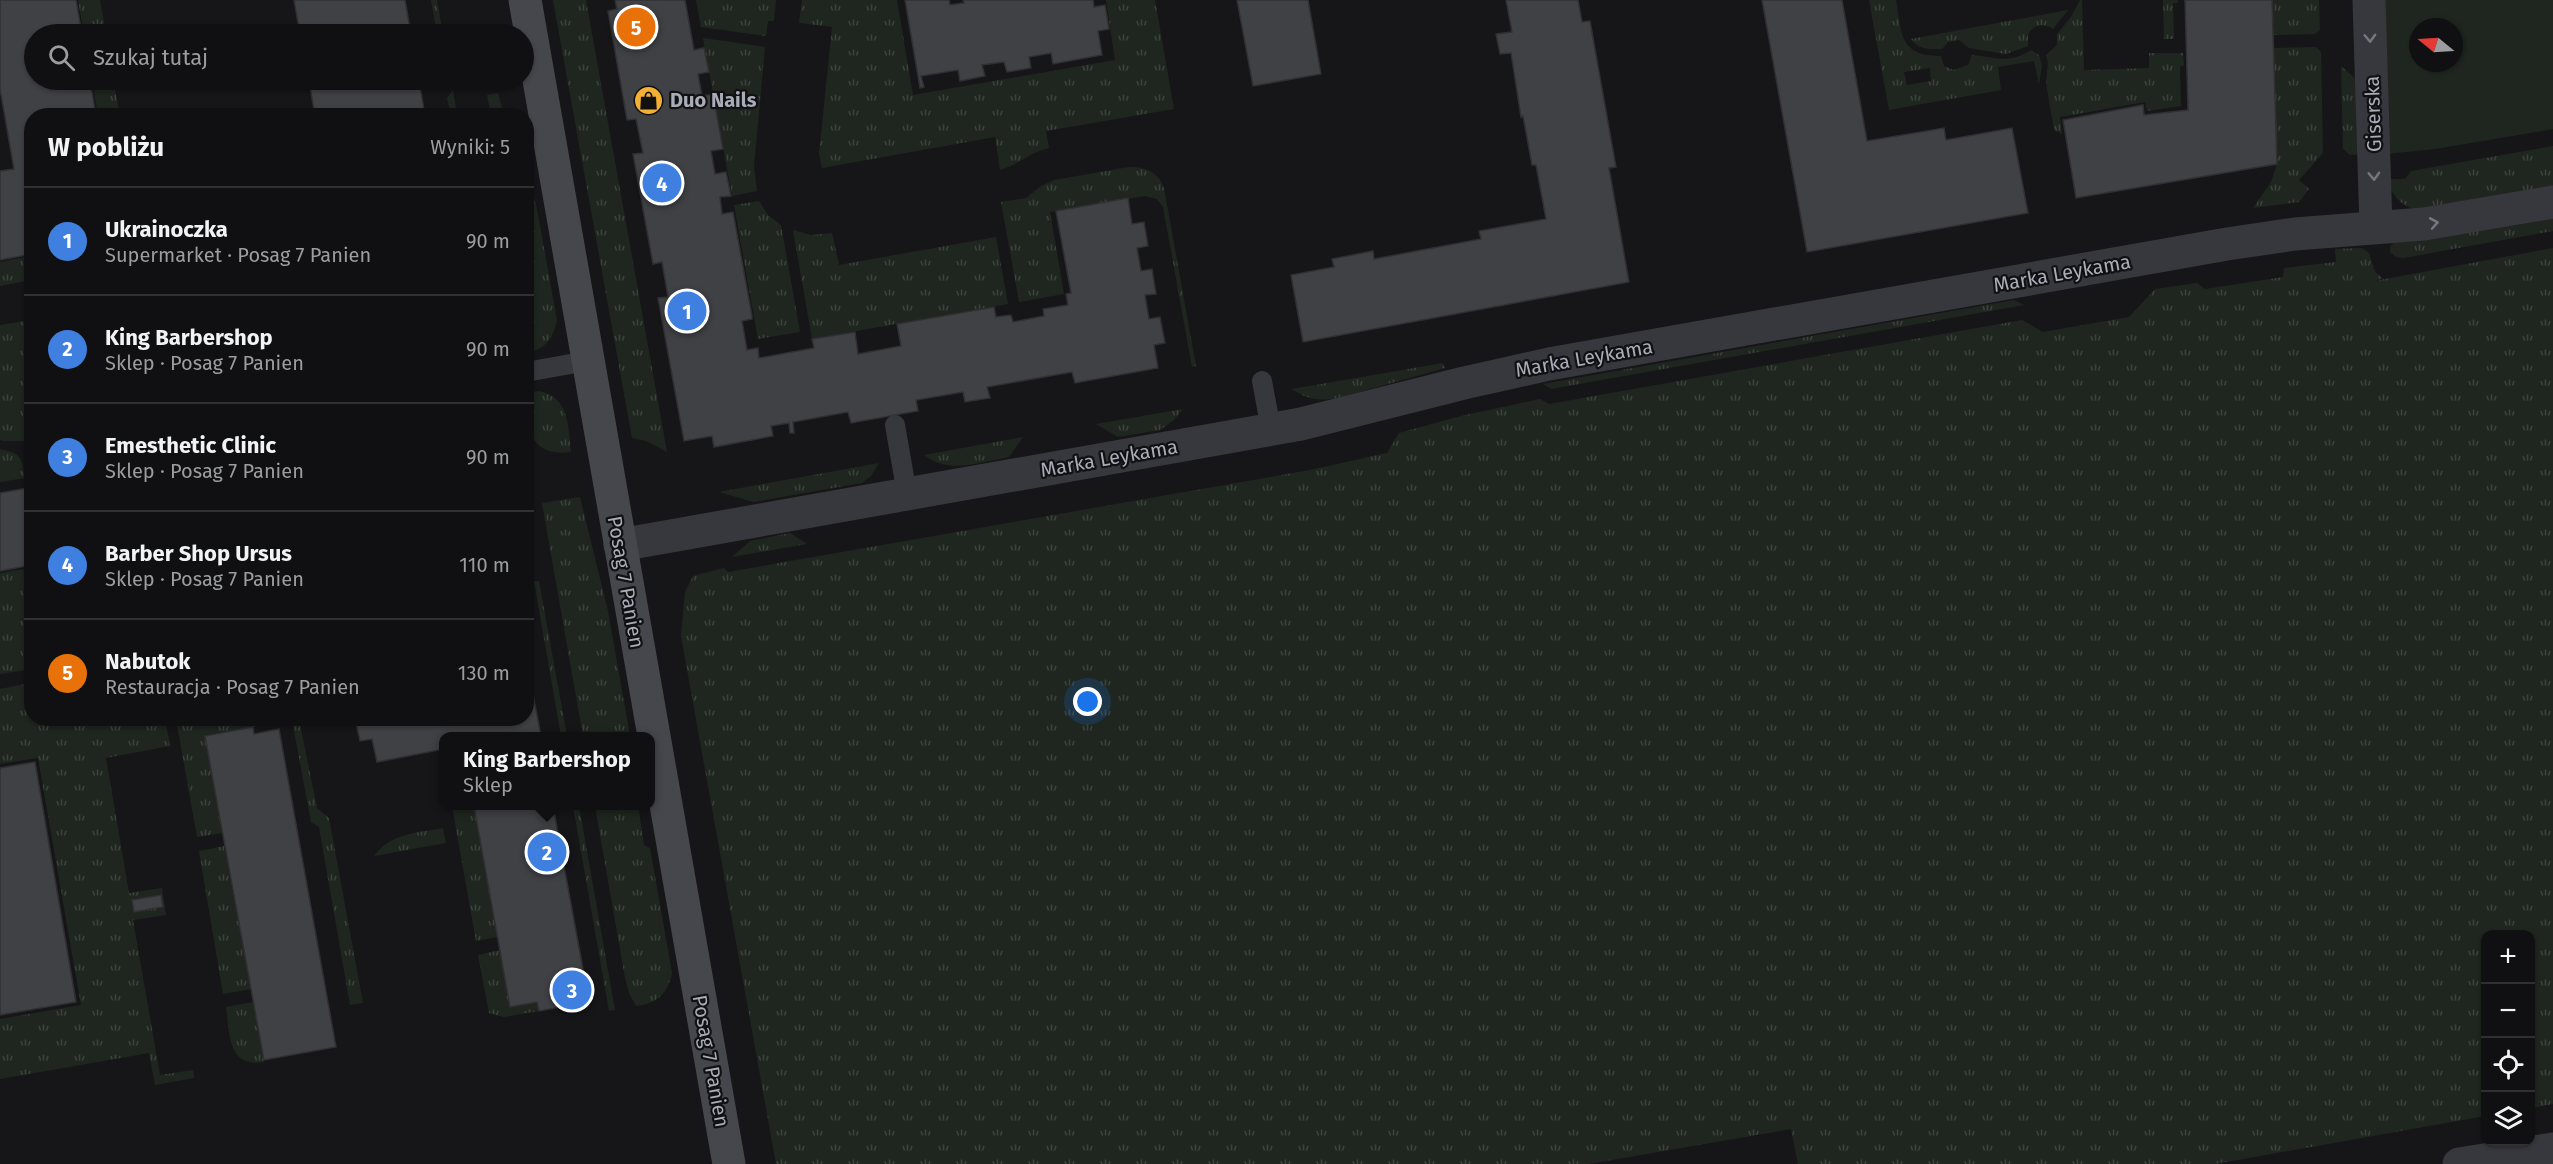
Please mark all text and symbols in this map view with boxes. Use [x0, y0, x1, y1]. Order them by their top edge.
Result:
pin: 5 [616, 4, 656, 50]
north arrow [2409, 18, 2463, 72]
search box [24, 24, 534, 90]
one-way arrow [2364, 33, 2377, 42]
icon: search [45, 41, 78, 74]
text: Szukaj tutaj [93, 44, 208, 71]
street label: Giserska [2360, 76, 2386, 152]
shop icon: Duo Nails [633, 84, 665, 116]
place label: Duo Nails [670, 88, 757, 112]
text: W pobliżu [48, 132, 164, 163]
text: Wyniki: 5 [430, 135, 510, 159]
pin: 4 [642, 160, 682, 206]
one-way arrow [2368, 172, 2381, 181]
text: Ukrainoczka [105, 216, 228, 243]
one-way arrow [2429, 217, 2439, 229]
text: 1 [63, 229, 72, 253]
text: 90 m [466, 229, 510, 253]
text: Supermarket · Posag 7 Panien [105, 243, 371, 267]
street label: Marka Leykama [1991, 249, 2133, 297]
pin: 1 [668, 288, 706, 334]
text: King Barbershop [105, 324, 273, 351]
street label: Marka Leykama [1513, 334, 1655, 382]
text: 2 [62, 337, 73, 361]
text: 90 m [466, 337, 510, 361]
text: Sklep · Posag 7 Panien [105, 351, 304, 375]
text: Emesthetic Clinic [105, 432, 276, 459]
street label: Marka Leykama [1038, 434, 1180, 482]
text: 3 [62, 445, 73, 469]
text: 90 m [466, 445, 510, 469]
text: Sklep · Posag 7 Panien [105, 459, 304, 483]
street label: Posag 7 Panien [603, 514, 649, 650]
text: Barber Shop Ursus [105, 540, 292, 567]
text: 4 [62, 553, 73, 577]
text: 110 m [459, 553, 510, 577]
text: Sklep · Posag 7 Panien [105, 567, 304, 591]
text: Nabutok [105, 648, 190, 675]
text: 5 [62, 661, 73, 685]
text: 130 m [458, 661, 510, 685]
text: Restauracja · Posag 7 Panien [105, 675, 360, 699]
your location [1073, 687, 1102, 716]
popup [439, 732, 655, 810]
text: King Barbershop [463, 746, 631, 773]
text: Sklep [463, 773, 513, 797]
pin: 2 [528, 830, 566, 874]
map controls [2481, 930, 2535, 1146]
button: + [2481, 930, 2535, 984]
pin: 3 [552, 968, 592, 1012]
button: − [2481, 984, 2535, 1038]
street label: Posag 7 Panien [688, 993, 734, 1129]
button: locate [2481, 1038, 2535, 1092]
button: layers [2481, 1092, 2535, 1146]

